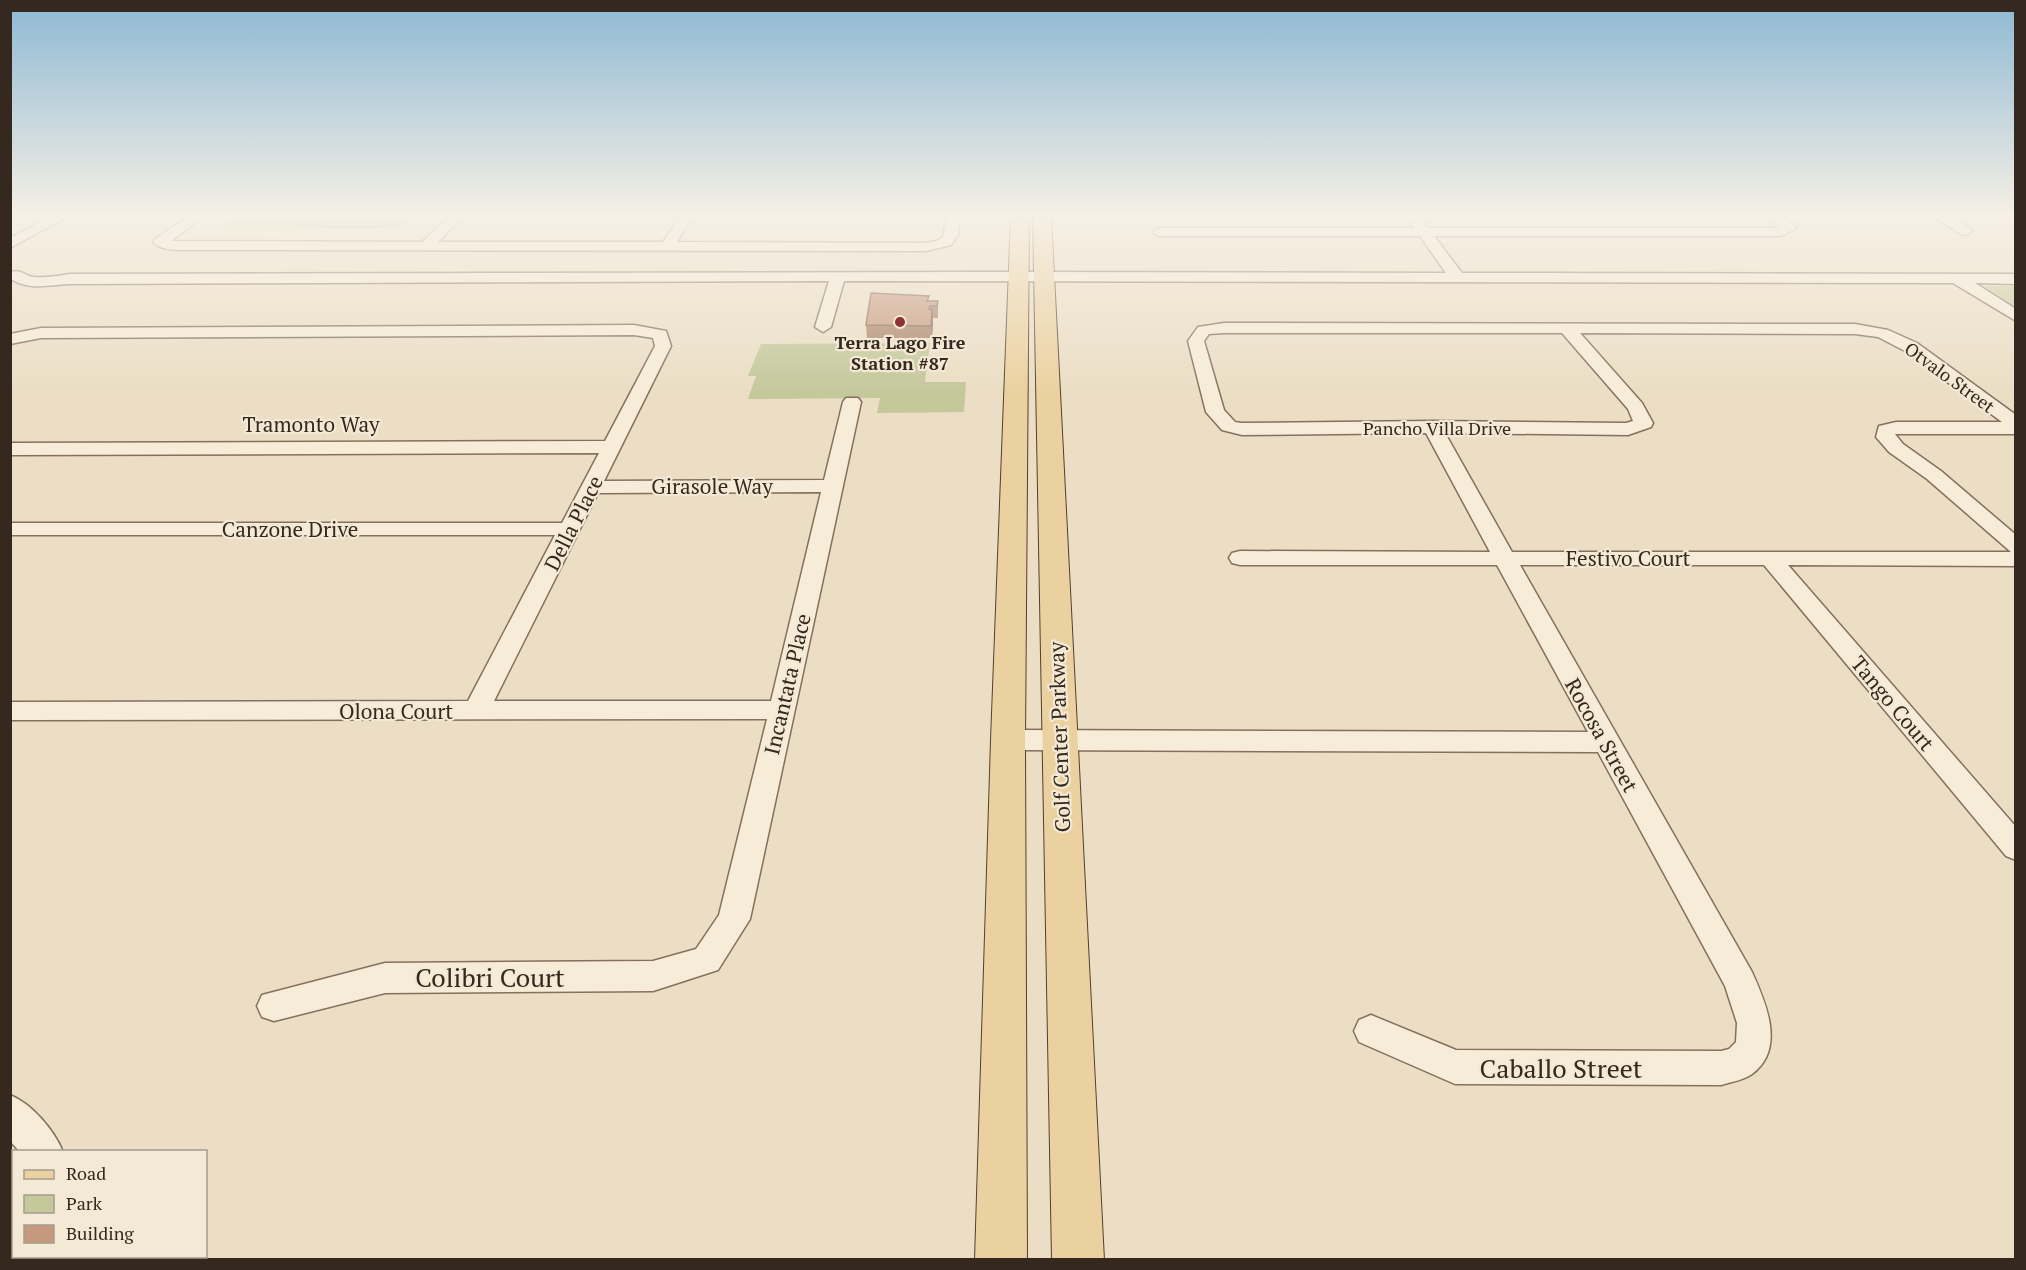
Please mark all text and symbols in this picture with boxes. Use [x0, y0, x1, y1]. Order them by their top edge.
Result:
marker: Terra Lago Fire Station #87 [893, 315, 907, 329]
place label: Terra Lago Fire Station #87 [834, 330, 966, 375]
street label: Otvalo Street [1900, 336, 2000, 418]
street label: Tramonto Way [242, 410, 380, 438]
street label: Pancho Villa Drive [1363, 416, 1511, 440]
street label: Della Place [537, 471, 609, 575]
street label: Girasole Way [651, 472, 773, 500]
street label: Canzone Drive [222, 515, 358, 543]
street label: Festivo Court [1566, 544, 1691, 572]
street label: Incantata Place [757, 611, 817, 757]
street label: Golf Center Parkway [1042, 641, 1076, 833]
street label: Tango Court [1845, 650, 1941, 756]
street label: Rocosa Street [1559, 673, 1645, 797]
street label: Olona Court [339, 697, 453, 725]
street label: Colibri Court [415, 960, 565, 994]
street label: Caballo Street [1480, 1051, 1643, 1085]
legend [12, 1150, 207, 1258]
text: Road [66, 1161, 106, 1185]
text: Park [66, 1191, 103, 1215]
text: Building [66, 1221, 134, 1245]

